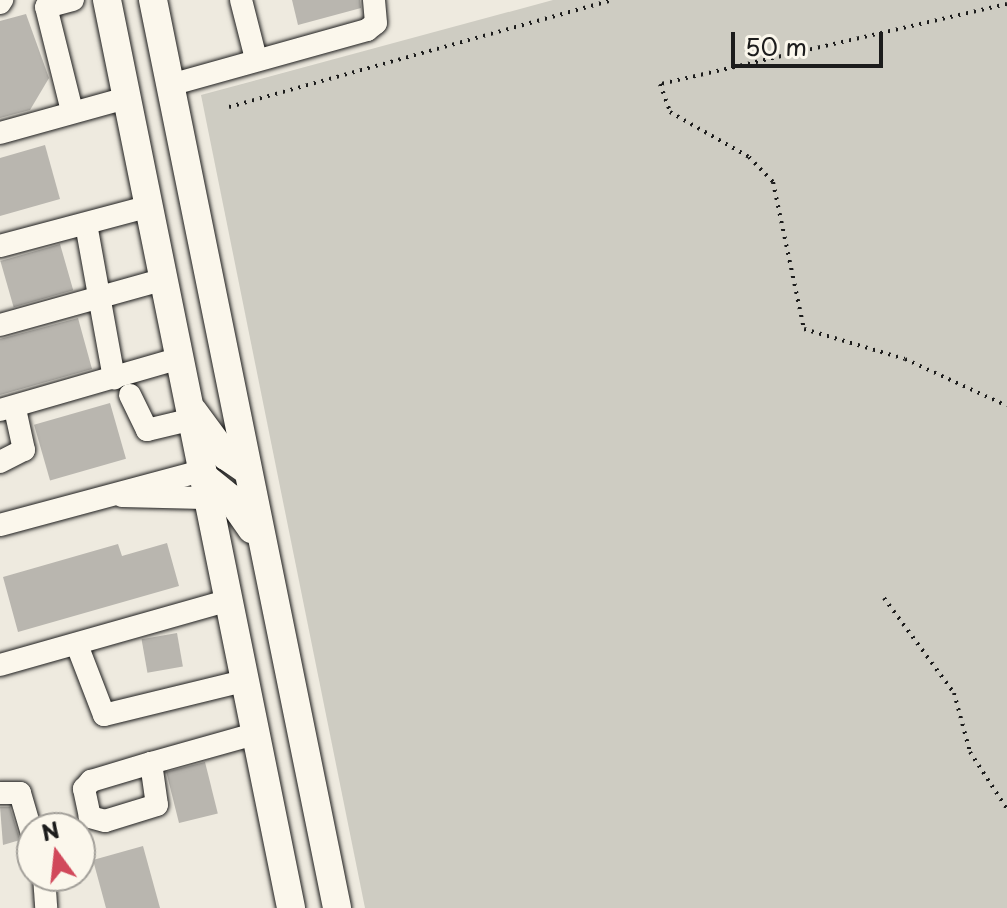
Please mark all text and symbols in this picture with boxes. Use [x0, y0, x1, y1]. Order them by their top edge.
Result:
scale bar [735, 16, 887, 66]
text: 50 m [745, 28, 807, 64]
north arrow [16, 812, 96, 892]
text: N [37, 812, 63, 848]

